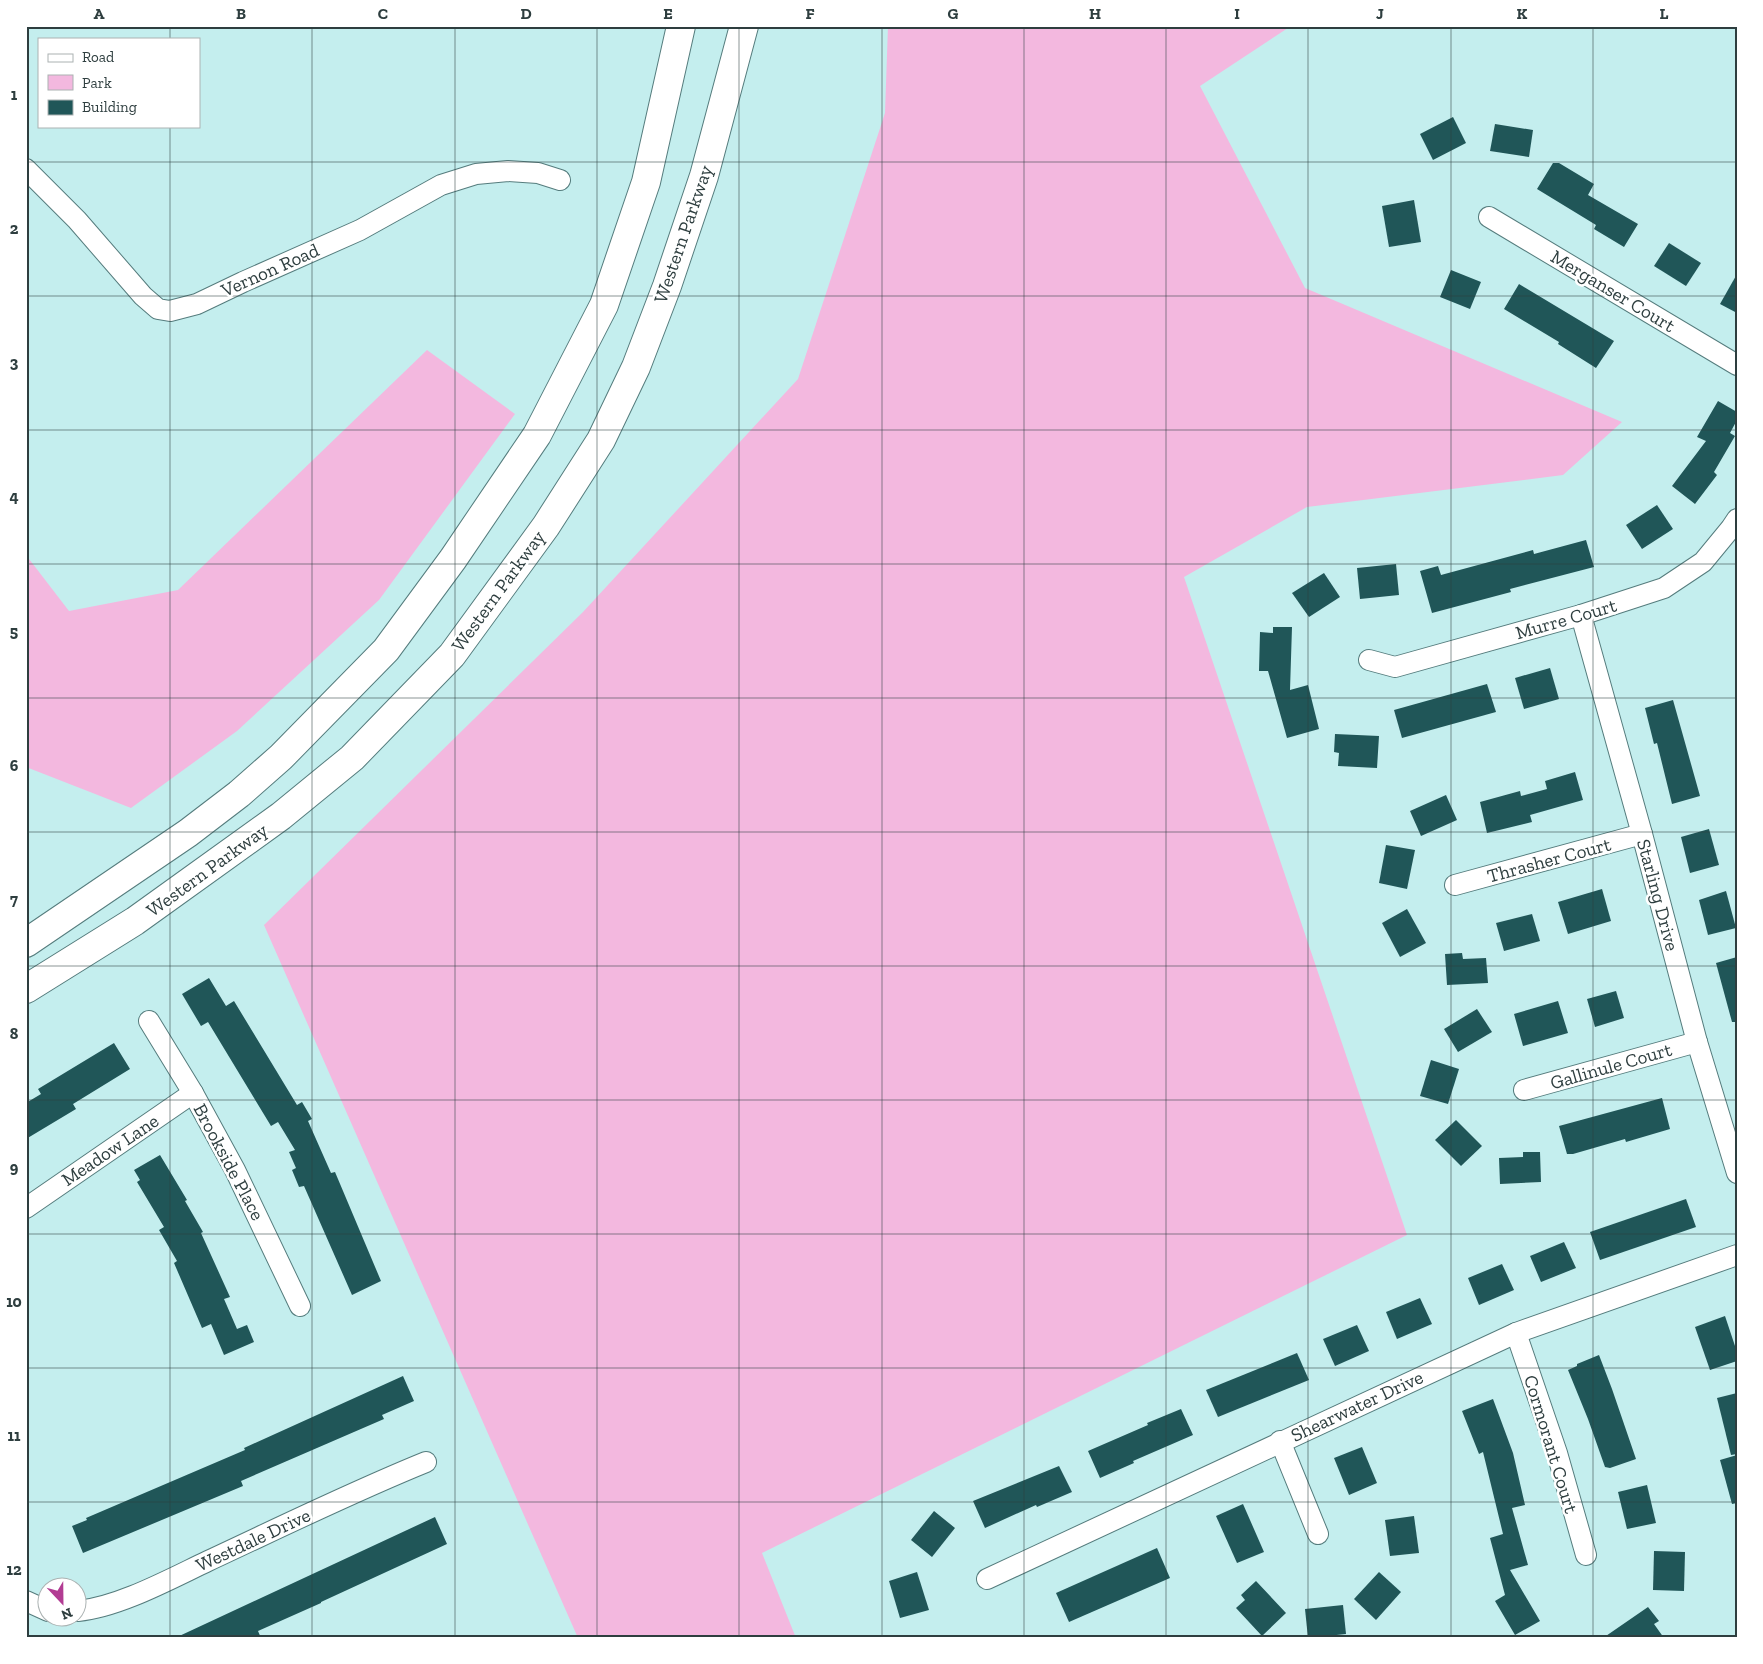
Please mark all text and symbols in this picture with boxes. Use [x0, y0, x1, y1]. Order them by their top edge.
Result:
text: A [94, 4, 105, 23]
text: B [236, 4, 246, 23]
text: C [378, 4, 388, 23]
text: D [520, 4, 532, 23]
text: E [663, 4, 673, 23]
text: F [805, 4, 815, 23]
text: G [948, 4, 959, 23]
text: H [1089, 4, 1101, 23]
text: I [1234, 4, 1240, 23]
text: J [1376, 4, 1384, 23]
text: K [1517, 4, 1528, 23]
text: L [1660, 4, 1669, 23]
legend [38, 38, 200, 128]
text: Road [82, 48, 115, 66]
text: Park [82, 74, 112, 92]
text: 1 [11, 85, 18, 104]
text: Building [82, 98, 137, 116]
street label: Western Parkway [649, 162, 717, 306]
text: 2 [10, 219, 19, 238]
street label: Vernon Road [217, 238, 323, 302]
street label: Merganser Court [1547, 245, 1679, 337]
text: 3 [10, 353, 19, 372]
text: 4 [9, 487, 19, 506]
street label: Western Parkway [446, 526, 550, 656]
street label: Murre Court [1513, 594, 1619, 644]
text: 5 [10, 622, 18, 641]
text: 6 [10, 756, 19, 775]
street label: Western Parkway [142, 818, 272, 922]
street label: Thrasher Court [1485, 832, 1613, 888]
street label: Starling Drive [1632, 837, 1684, 954]
text: 7 [10, 890, 18, 909]
text: 8 [10, 1024, 19, 1043]
street label: Gallinule Court [1548, 1038, 1674, 1094]
street label: Brookside Place [189, 1100, 269, 1224]
street label: Meadow Lane [57, 1109, 163, 1191]
text: 9 [10, 1158, 19, 1177]
text: 10 [6, 1292, 22, 1311]
street label: Shearwater Drive [1287, 1365, 1427, 1447]
street label: Cormorant Court [1519, 1372, 1583, 1516]
text: 11 [8, 1426, 21, 1445]
street label: Westdale Drive [192, 1503, 314, 1577]
text: 12 [6, 1560, 22, 1579]
north arrow [38, 1576, 88, 1626]
text: N [58, 1604, 75, 1624]

